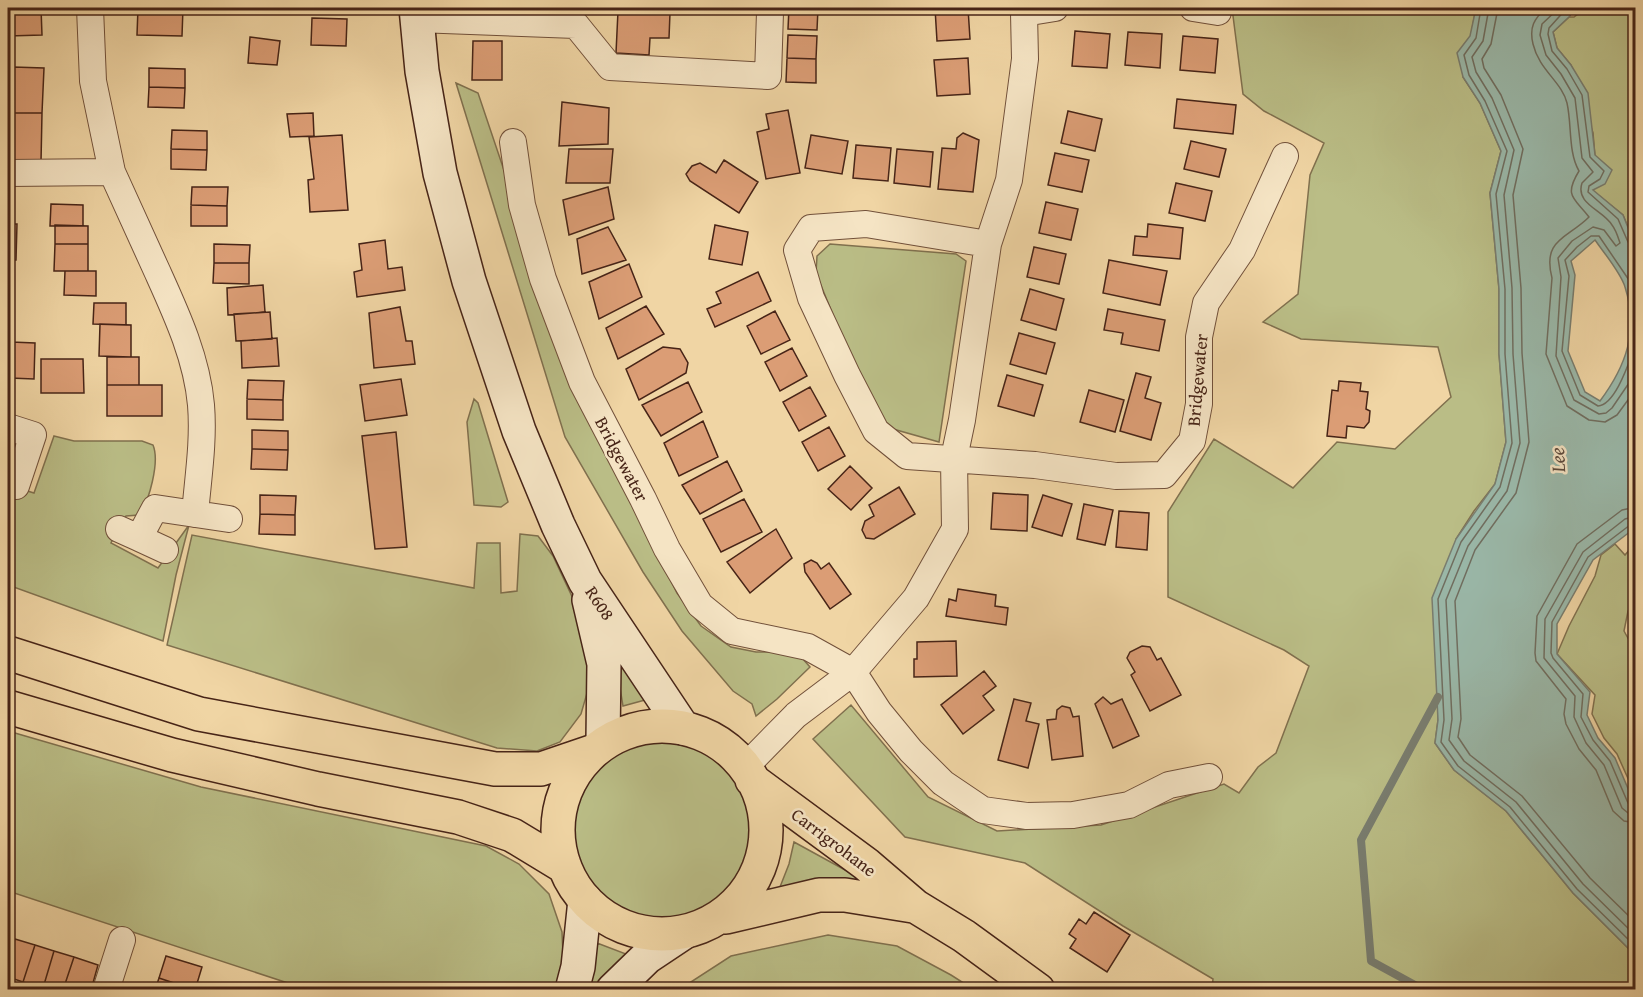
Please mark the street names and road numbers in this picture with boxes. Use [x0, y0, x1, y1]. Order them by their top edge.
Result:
street label: Bridgewater [1180, 332, 1215, 427]
street label: Bridgewater [588, 412, 656, 507]
street label: R608 [579, 580, 621, 626]
street label: Carrigrohane [786, 801, 882, 883]

